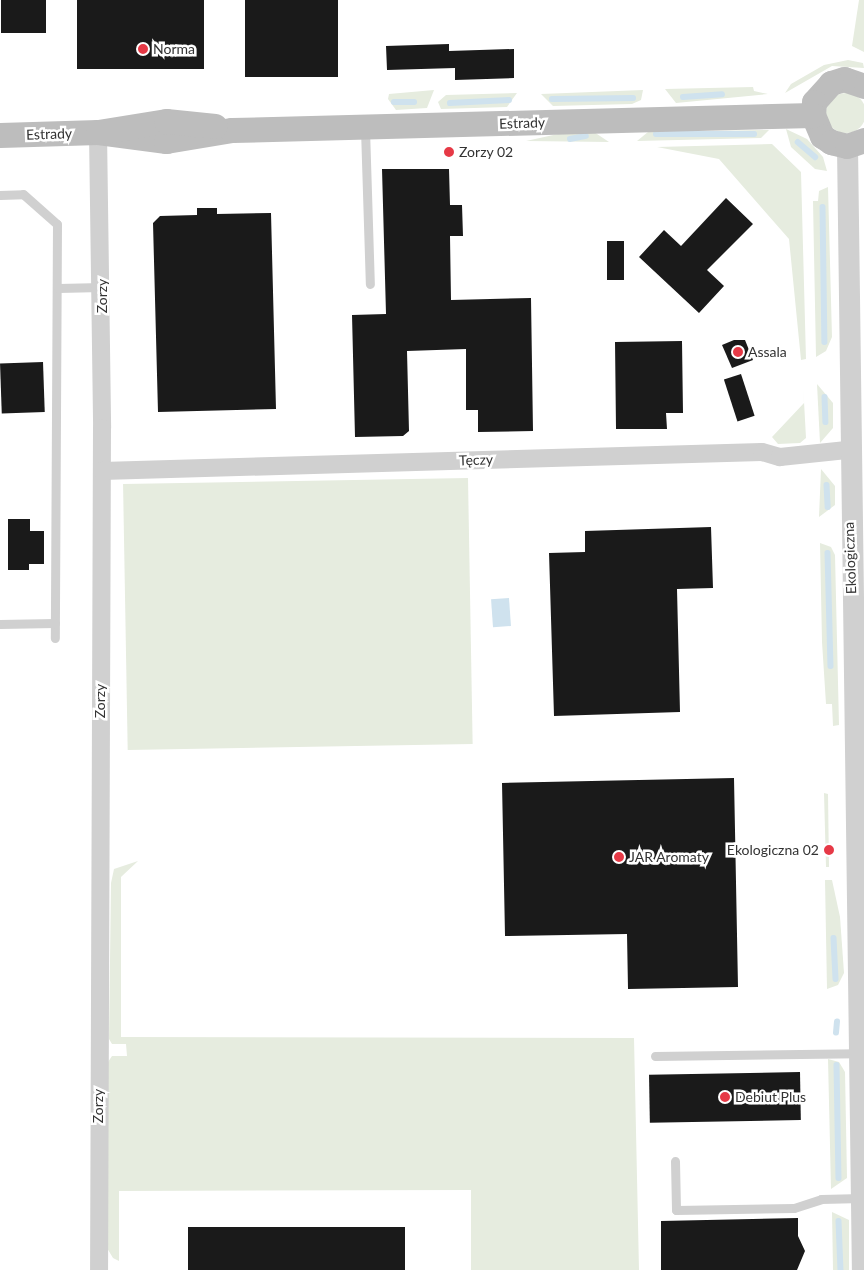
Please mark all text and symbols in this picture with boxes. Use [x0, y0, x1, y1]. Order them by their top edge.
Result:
place label: Norma [153, 41, 195, 57]
marker: Norma [137, 43, 149, 55]
street label: Estrady [499, 114, 545, 132]
street label: Estrady [26, 125, 72, 143]
place label: Zorzy 02 [459, 144, 513, 160]
marker: Zorzy 02 [443, 146, 455, 158]
street label: Zorzy [94, 279, 110, 313]
place label: Assala [748, 344, 787, 360]
marker: Assala [732, 346, 744, 358]
street label: Tęczy [459, 451, 493, 469]
street label: Ekologiczna [840, 522, 860, 594]
street label: Zorzy [92, 684, 108, 718]
place label: Ekologiczna 02 [727, 842, 819, 858]
marker: Ekologiczna 02 [823, 844, 835, 856]
place label: JAR Aromaty [629, 849, 709, 865]
marker: JAR Aromaty [613, 851, 625, 863]
street label: Zorzy [90, 1089, 106, 1123]
place label: Debiut Plus [735, 1089, 806, 1105]
marker: Debiut Plus [719, 1091, 731, 1103]

